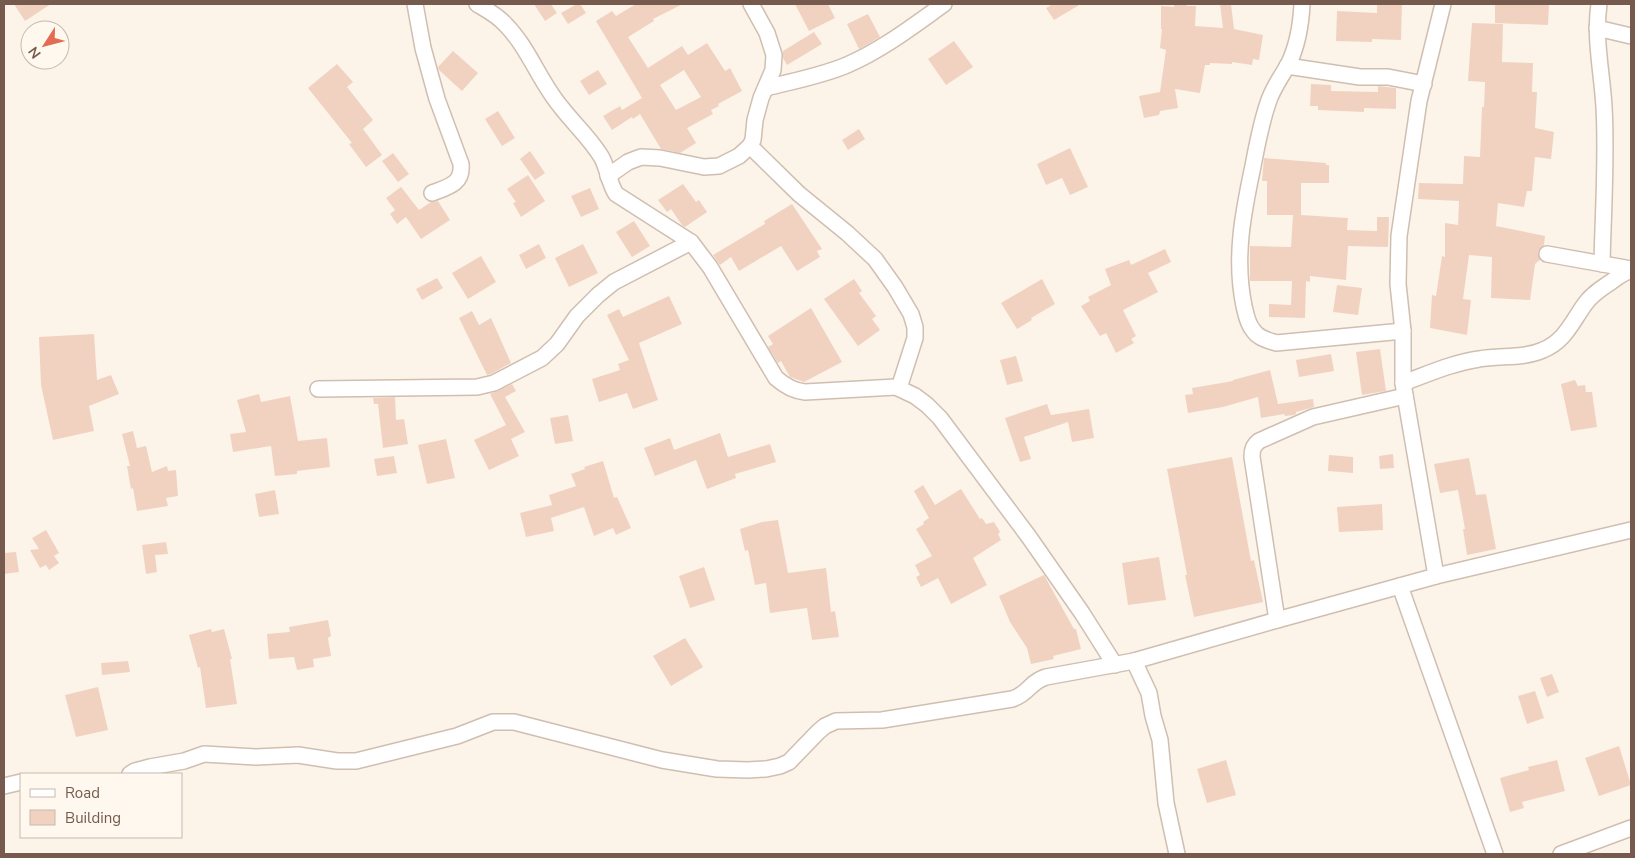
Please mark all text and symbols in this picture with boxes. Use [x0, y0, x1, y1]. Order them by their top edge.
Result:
north arrow [20, 20, 70, 70]
text: N [24, 43, 46, 62]
legend [20, 773, 182, 838]
text: Road [65, 783, 100, 803]
text: Building [65, 808, 121, 828]

